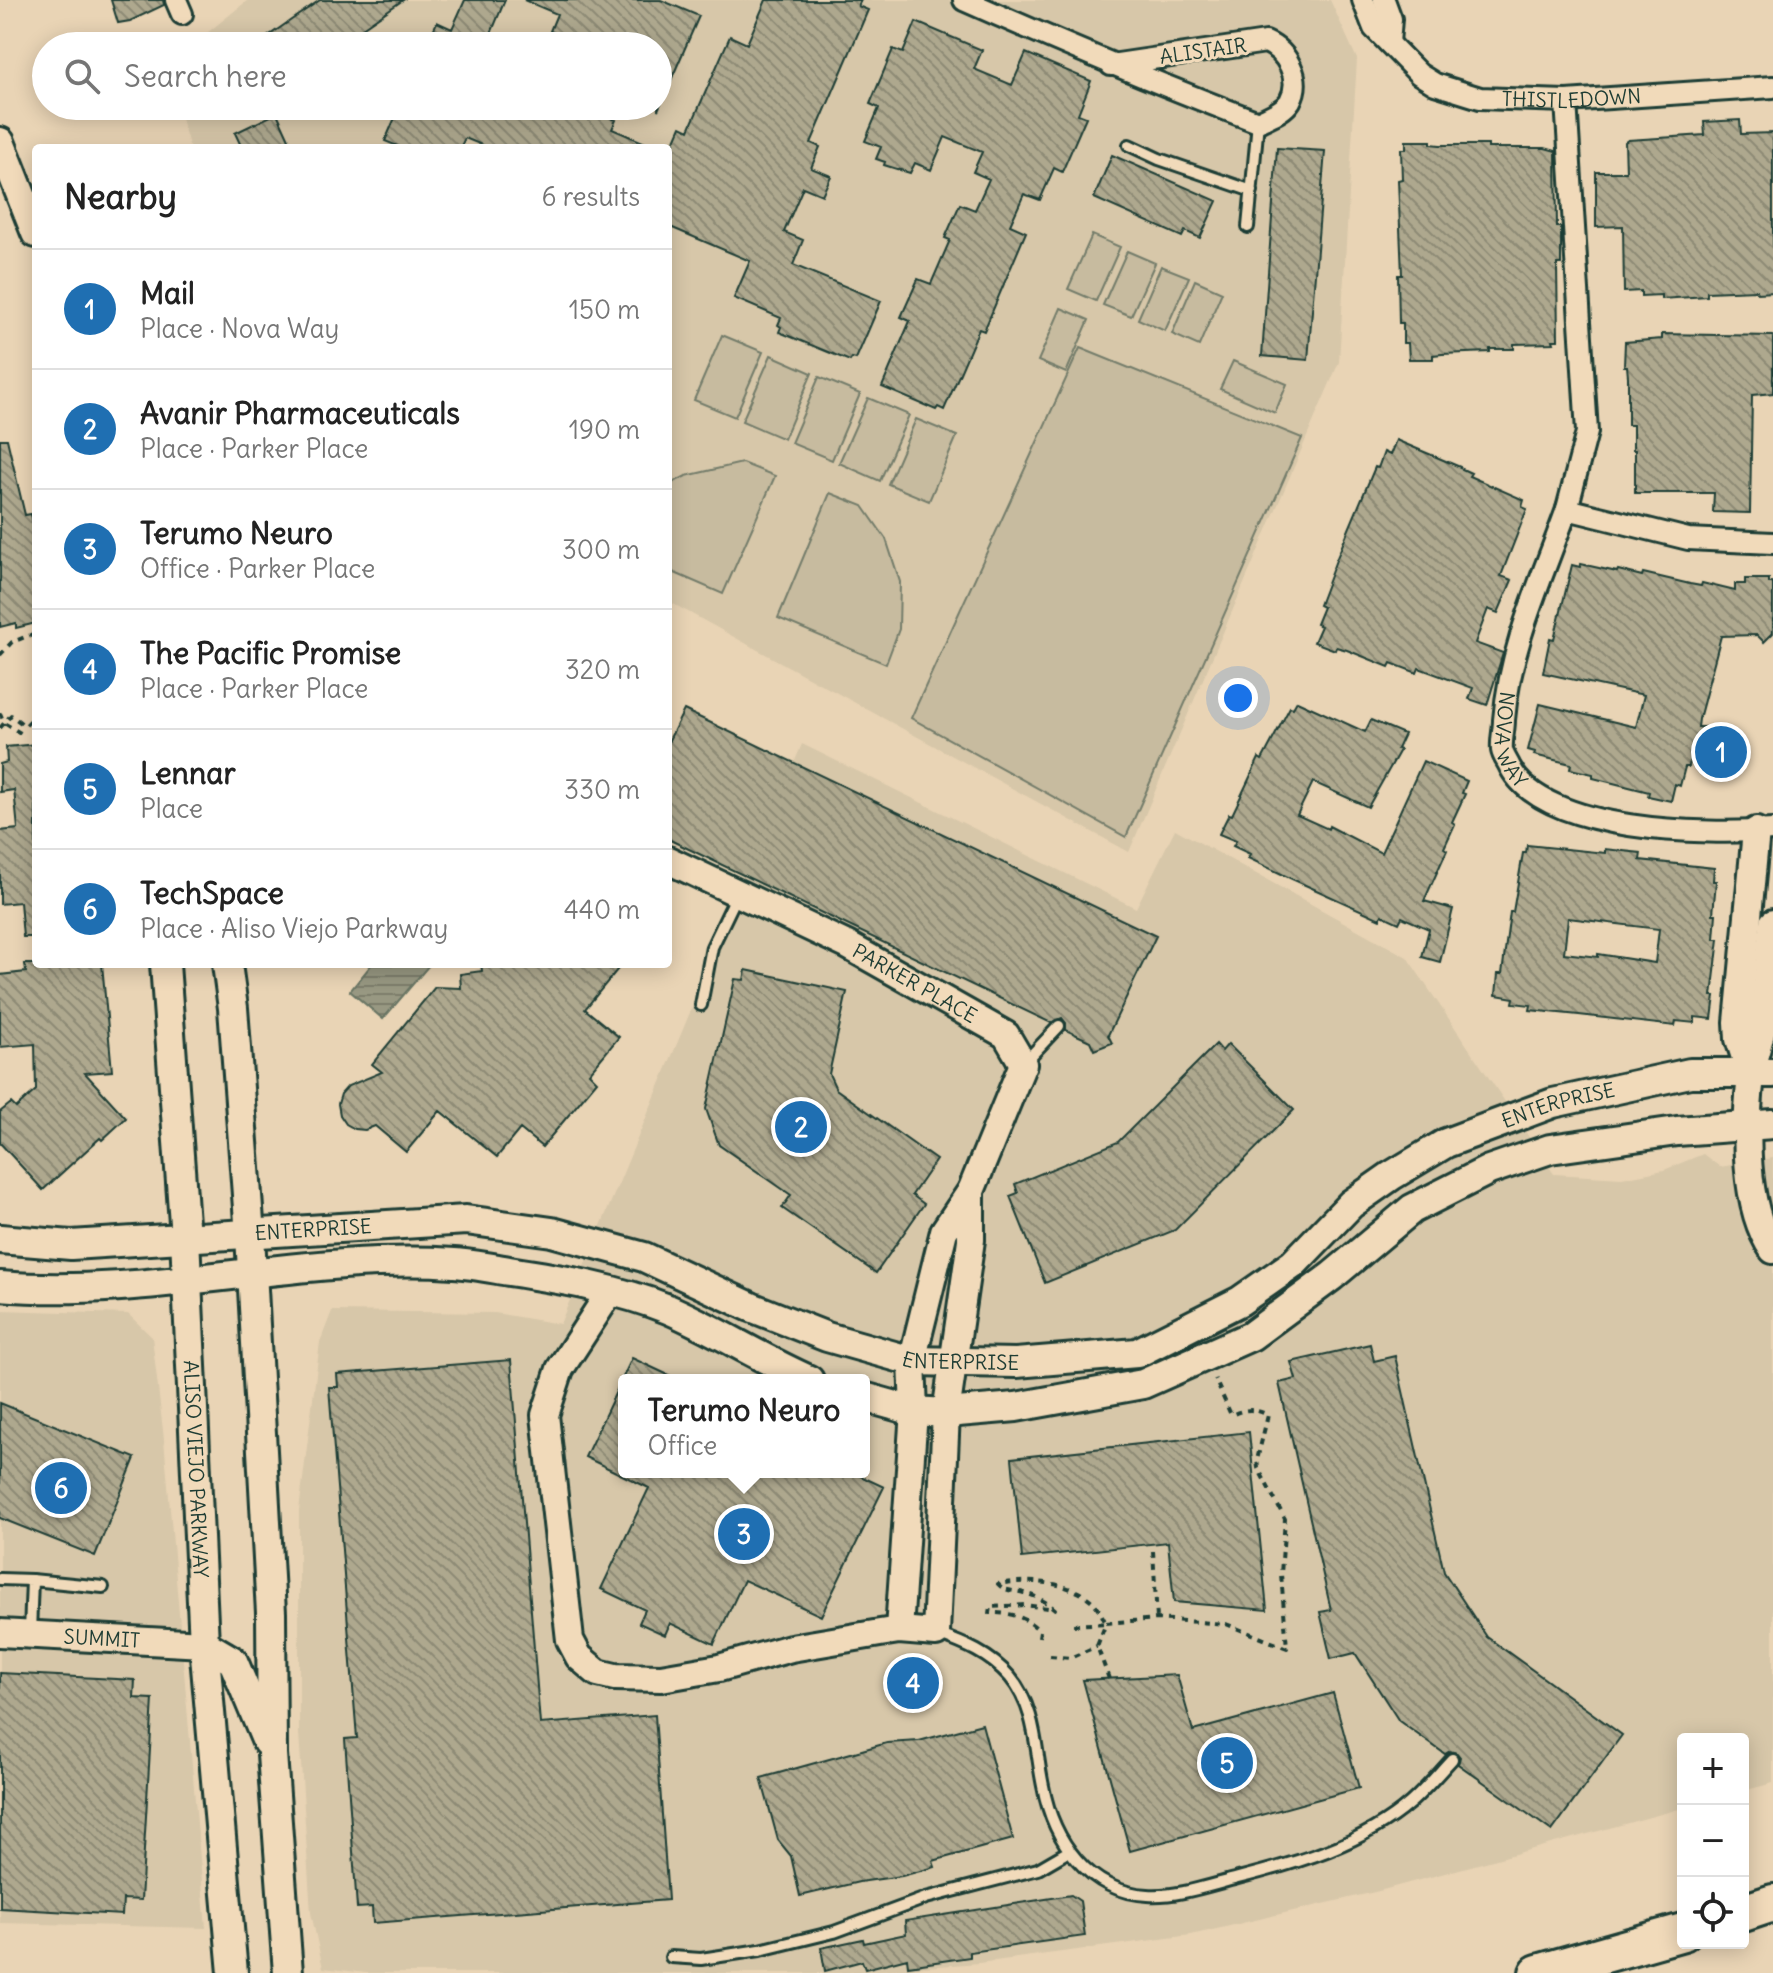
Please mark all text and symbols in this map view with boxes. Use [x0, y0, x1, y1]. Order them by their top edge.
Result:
search box [32, 32, 672, 120]
street label: ALISTAIR [1158, 32, 1248, 69]
icon: search [60, 54, 104, 98]
text: Search here [124, 57, 287, 95]
street label: THISTLEDOWN [1501, 83, 1642, 113]
text: Nearby [64, 175, 177, 218]
text: 6 results [542, 180, 640, 213]
text: Mail [140, 274, 195, 312]
text: 1 [85, 293, 95, 326]
text: 150 m [569, 293, 640, 326]
text: Place · Nova Way [140, 312, 339, 345]
text: Avanir Pharmaceuticals [140, 394, 460, 432]
text: 2 [83, 413, 97, 446]
text: 190 m [569, 413, 640, 446]
text: Place · Parker Place [140, 432, 368, 465]
text: Terumo Neuro [140, 514, 333, 552]
text: 3 [83, 533, 97, 566]
text: 300 m [562, 533, 640, 566]
text: Office · Parker Place [140, 552, 375, 585]
text: The Pacific Promise [140, 634, 401, 672]
text: 4 [82, 653, 98, 686]
text: 320 m [565, 653, 640, 686]
text: Place · Parker Place [140, 672, 368, 705]
your location [1218, 678, 1258, 718]
street label: NOVA WAY [1490, 690, 1533, 793]
pin: 1 [1695, 722, 1747, 782]
text: Lennar [140, 754, 236, 792]
text: 5 [83, 773, 97, 806]
text: 330 m [564, 773, 640, 806]
text: Place [140, 792, 203, 825]
text: TechSpace [140, 874, 284, 912]
text: 6 [82, 893, 98, 926]
text: 440 m [564, 893, 640, 926]
text: Place · Aliso Viejo Parkway [140, 912, 448, 945]
street label: PARKER PLACE [848, 938, 982, 1028]
street label: ENTERPRISE [1498, 1077, 1617, 1133]
pin: 2 [775, 1097, 827, 1157]
street label: ENTERPRISE [254, 1213, 372, 1245]
street label: ENTERPRISE [899, 1346, 1019, 1375]
street label: ALISO VIEJO PARKWAY [179, 1360, 214, 1578]
popup [618, 1374, 870, 1478]
text: Terumo Neuro [648, 1391, 840, 1429]
text: Office [648, 1429, 717, 1462]
pin: 6 [35, 1458, 87, 1518]
pin: 3 [718, 1504, 770, 1564]
street label: SUMMIT [63, 1623, 141, 1653]
pin: 4 [887, 1653, 939, 1713]
pin: 5 [1201, 1733, 1253, 1793]
map controls [1677, 1733, 1749, 1949]
button: + [1677, 1733, 1749, 1805]
button: − [1677, 1805, 1749, 1877]
button: locate [1677, 1877, 1749, 1949]

